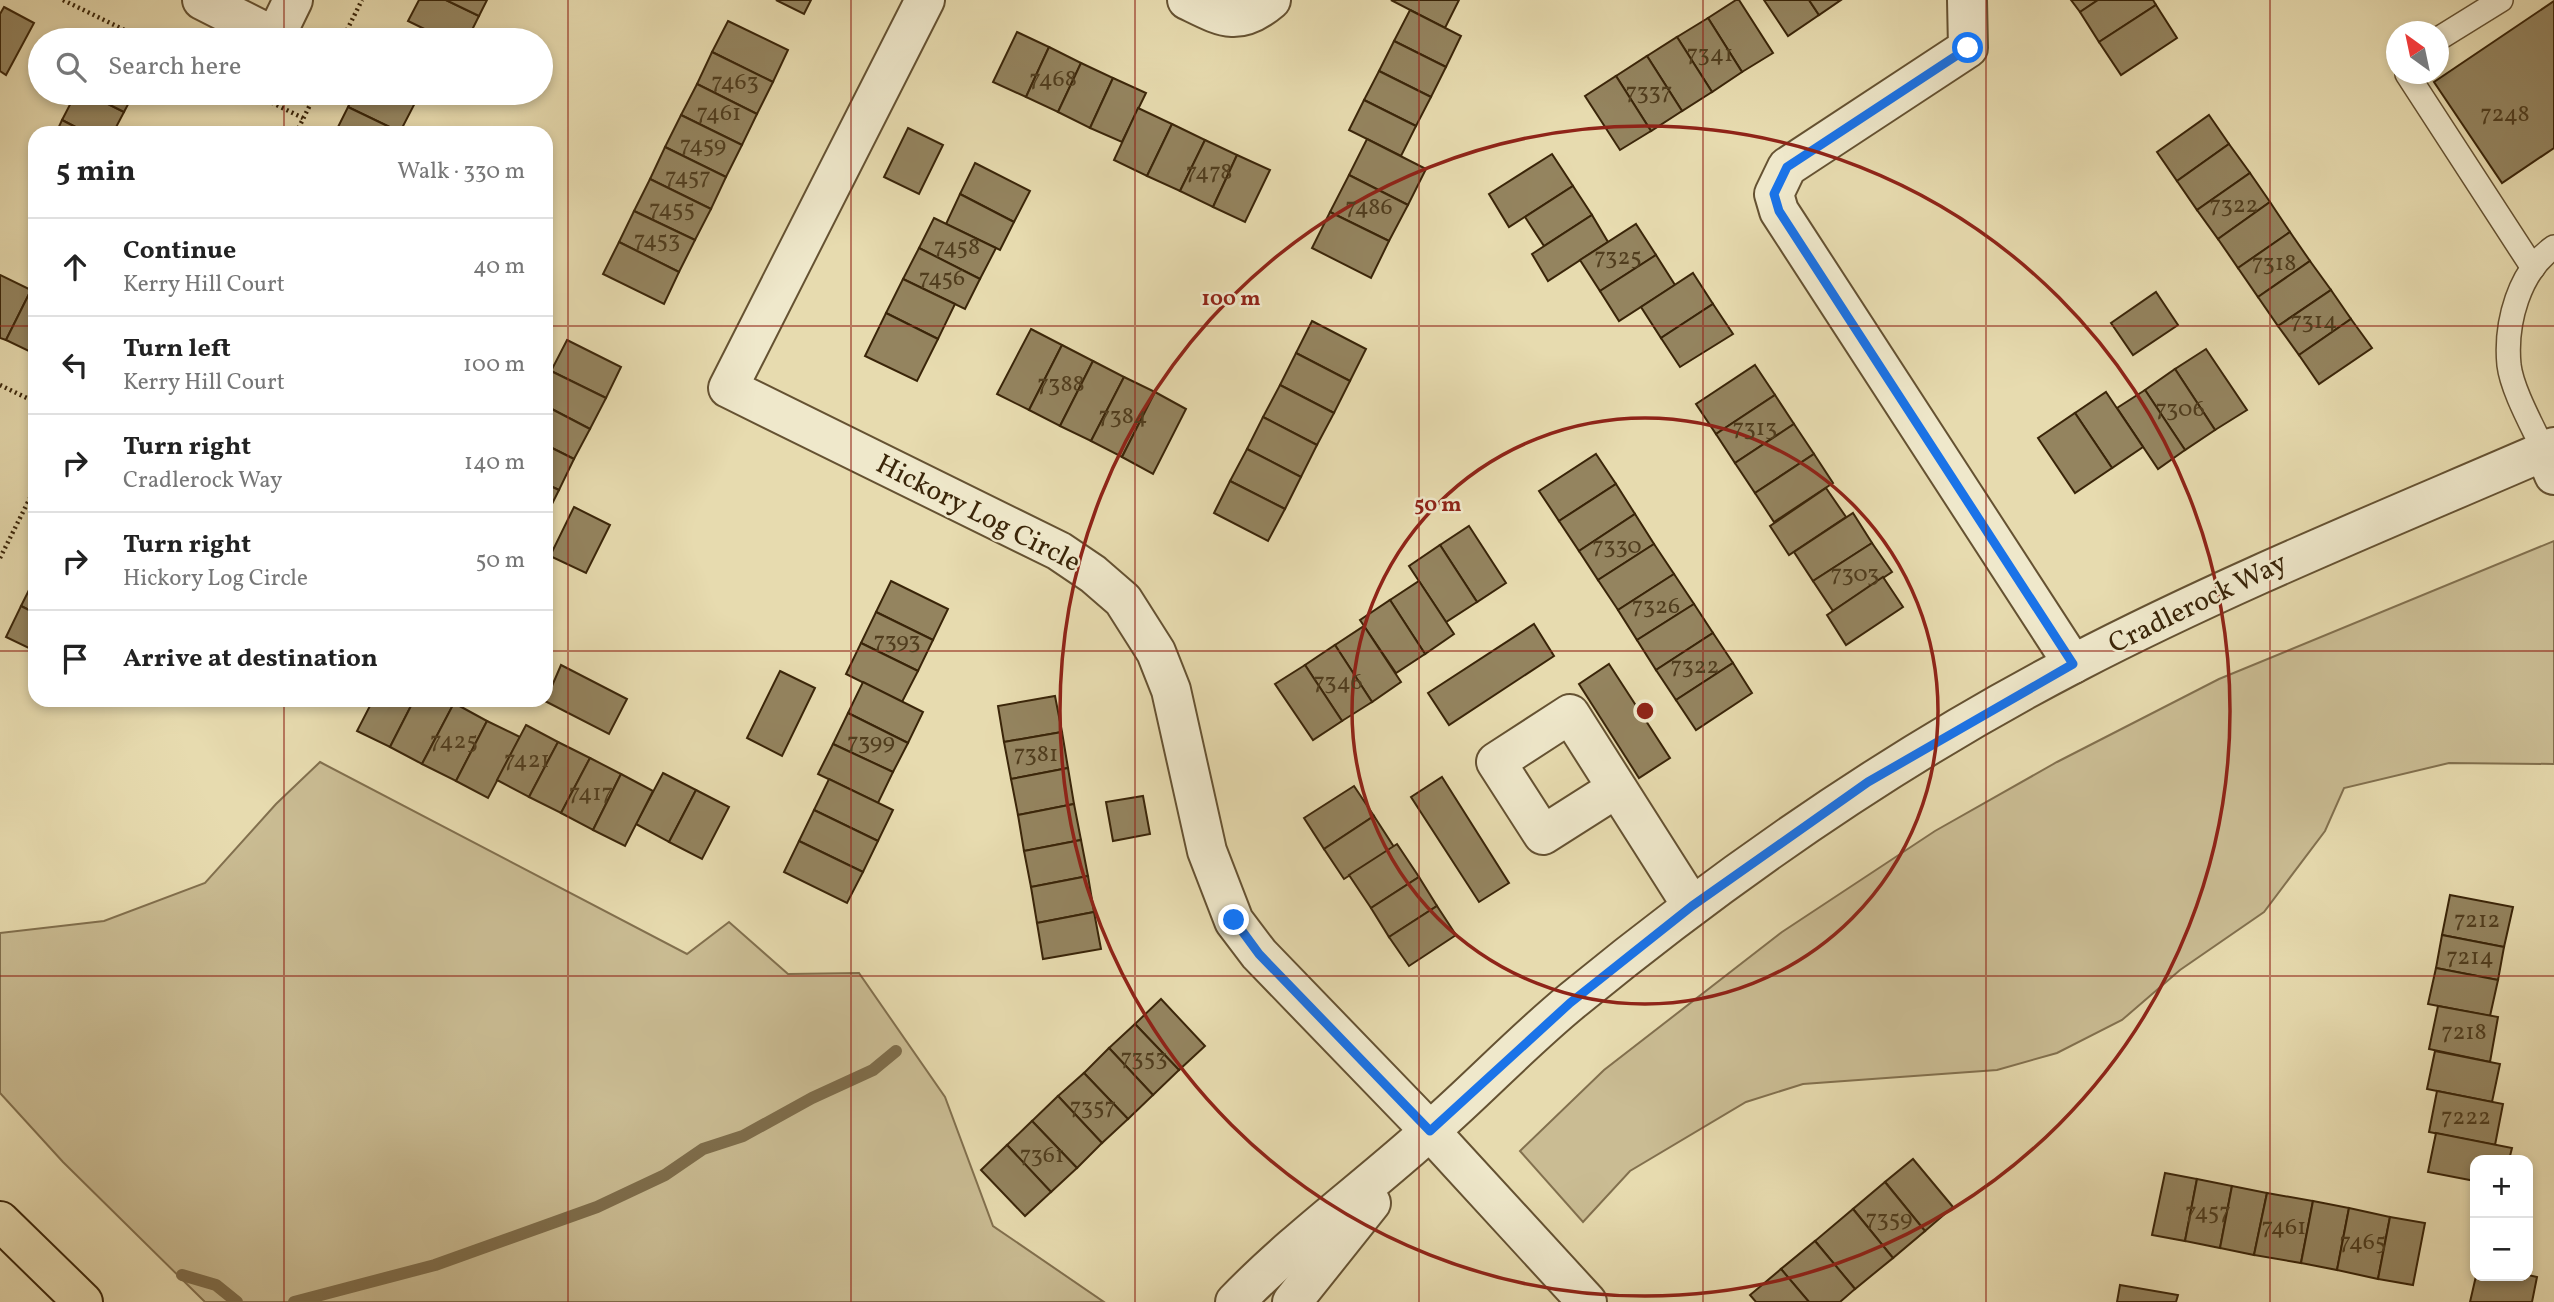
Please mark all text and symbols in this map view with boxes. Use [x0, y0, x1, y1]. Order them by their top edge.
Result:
north arrow [2386, 21, 2449, 84]
search box [28, 28, 553, 105]
route start [1952, 32, 1983, 63]
house number: 7341 [1687, 38, 1733, 72]
icon: search [52, 48, 90, 86]
text: Search here [108, 49, 241, 85]
house number: 7468 [1029, 63, 1077, 97]
house number: 7463 [711, 66, 759, 100]
house number: 7337 [1625, 76, 1673, 110]
house number: 7461 [697, 97, 741, 131]
house number: 7248 [2480, 98, 2530, 132]
house number: 7459 [680, 129, 726, 163]
text: 5 min [56, 151, 136, 193]
text: Walk · 330 m [397, 156, 525, 188]
house number: 7478 [1186, 156, 1232, 190]
house number: 7457 [665, 161, 711, 195]
house number: 7322 [2209, 189, 2259, 223]
house number: 7486 [1345, 191, 1393, 225]
house number: 7455 [649, 193, 695, 227]
house number: 7453 [634, 224, 680, 258]
house number: 7458 [934, 231, 980, 265]
text: Continue [123, 233, 236, 269]
house number: 7325 [1594, 241, 1642, 275]
house number: 7318 [2252, 247, 2296, 281]
icon: ahead [56, 248, 94, 286]
text: 40 m [473, 251, 525, 283]
house number: 7456 [919, 262, 965, 296]
text: Kerry Hill Court [123, 269, 285, 301]
text: 100 m [1201, 285, 1261, 314]
house number: 7314 [2291, 305, 2337, 339]
text: Turn left [123, 331, 231, 367]
icon: left [56, 346, 94, 384]
text: 100 m [463, 349, 525, 381]
text: Kerry Hill Court [123, 367, 285, 399]
house number: 7388 [1037, 368, 1085, 402]
house number: 7306 [2155, 393, 2205, 427]
house number: 7384 [1098, 400, 1148, 434]
house number: 7313 [1733, 412, 1777, 446]
text: Turn right [123, 429, 251, 465]
icon: right [56, 444, 94, 482]
street label: Hickory Log Circle [869, 446, 1087, 582]
text: 140 m [464, 447, 525, 479]
text: Cradlerock Way [123, 465, 283, 497]
text: 50 m [1414, 491, 1462, 520]
text: Turn right [123, 527, 251, 563]
house number: 7330 [1592, 530, 1642, 564]
icon: right [56, 542, 94, 580]
street label: Cradlerock Way [2102, 544, 2294, 664]
text: 50 m [476, 545, 525, 577]
house number: 7303 [1831, 558, 1879, 592]
text: Hickory Log Circle [123, 563, 308, 595]
house number: 7326 [1632, 590, 1680, 624]
house number: 7393 [873, 625, 921, 659]
icon: arrive [56, 640, 94, 678]
text: Arrive at destination [123, 641, 378, 677]
house number: 7322 [1670, 650, 1720, 684]
house number: 7346 [1313, 666, 1363, 700]
centre of rings [1633, 699, 1657, 723]
house number: 7425 [430, 725, 478, 759]
house number: 7399 [847, 726, 895, 760]
house number: 7381 [1014, 738, 1058, 772]
house number: 7421 [504, 744, 550, 778]
house number: 7417 [569, 777, 613, 811]
route end [1218, 904, 1249, 935]
house number: 7212 [2454, 904, 2500, 938]
house number: 7214 [2446, 941, 2494, 975]
house number: 7218 [2441, 1016, 2487, 1050]
house number: 7353 [1120, 1042, 1168, 1076]
house number: 7357 [1070, 1091, 1116, 1125]
house number: 7222 [2441, 1101, 2491, 1135]
house number: 7361 [1020, 1139, 1064, 1173]
map controls [2470, 1155, 2533, 1281]
button: + [2470, 1155, 2533, 1218]
house number: 7457 [2185, 1196, 2231, 1230]
house number: 7359 [1866, 1203, 1912, 1237]
house number: 7461 [2262, 1211, 2306, 1245]
button: − [2470, 1218, 2533, 1281]
house number: 7465 [2339, 1226, 2387, 1260]

